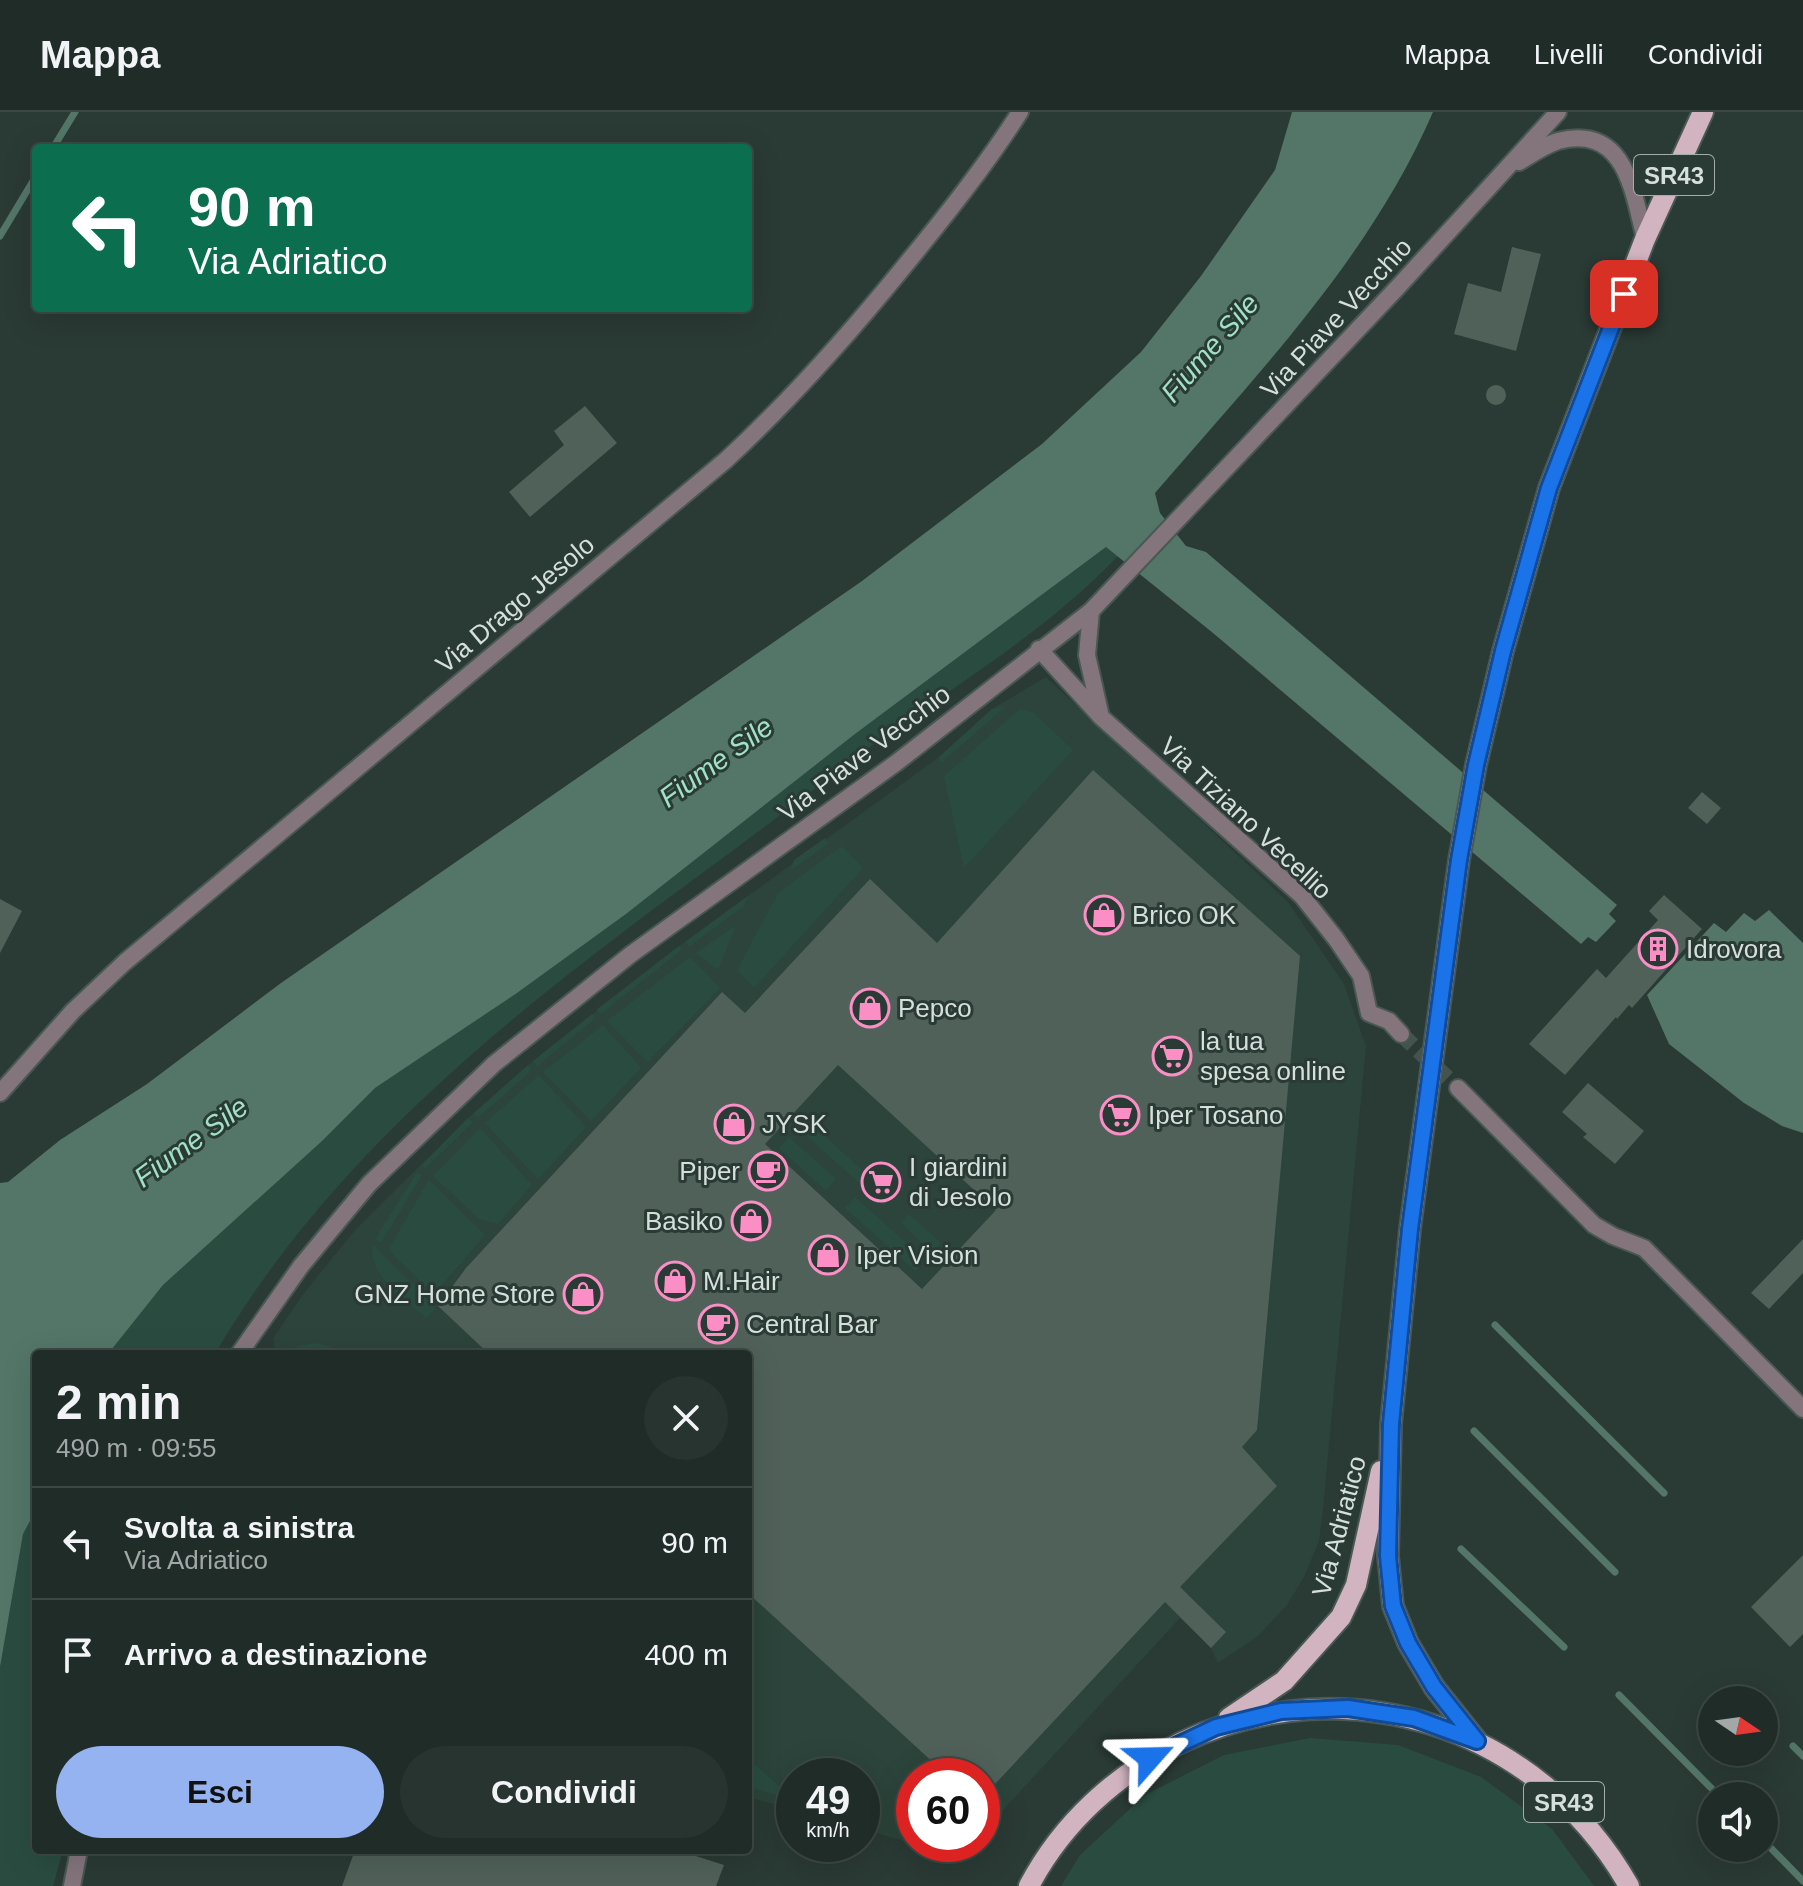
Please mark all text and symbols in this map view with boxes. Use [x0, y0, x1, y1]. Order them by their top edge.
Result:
text: Mappa [40, 34, 160, 76]
text: Mappa [1404, 39, 1490, 70]
text: Livelli [1534, 39, 1604, 70]
text: Condividi [1648, 39, 1763, 70]
road number: SR43 [1634, 155, 1714, 195]
text: 90 m [188, 175, 316, 238]
icon: left [56, 176, 160, 280]
street label: Via Piave Vecchio [1254, 232, 1418, 404]
text: Via Adriatico [188, 241, 387, 282]
pin [1590, 260, 1658, 328]
icon: arrive [1602, 272, 1646, 316]
water label: Fiume Sile [1155, 288, 1265, 408]
street label: Via Drago Jesolo [430, 529, 600, 679]
street label: Via Piave Vecchio [772, 679, 956, 827]
water label: Fiume Sile [653, 711, 779, 813]
street label: Via Tiziano Vecellio [1154, 731, 1338, 905]
shop icon: Brico OK [1083, 894, 1125, 936]
place label: Brico OK [1132, 900, 1237, 930]
building icon: Idrovora [1637, 928, 1679, 970]
place label: Idrovora [1686, 934, 1782, 964]
shop icon: Pepco [849, 987, 891, 1029]
place label: Pepco [898, 993, 972, 1023]
place label: la tua spesa online [1200, 1026, 1346, 1086]
supermarket icon: la tua spesa online [1151, 1035, 1193, 1077]
water label: Fiume Sile [128, 1091, 254, 1193]
supermarket icon: Iper Tosano [1099, 1094, 1141, 1136]
place label: Iper Tosano [1148, 1100, 1283, 1130]
shop icon: JYSK [713, 1103, 755, 1145]
place label: JYSK [762, 1109, 828, 1139]
cafe icon: Piper [747, 1150, 789, 1192]
place label: I giardini di Jesolo [909, 1152, 1012, 1212]
place label: Piper [679, 1156, 740, 1186]
supermarket icon: I giardini di Jesolo [860, 1161, 902, 1203]
shop icon: Basiko [730, 1200, 772, 1242]
place label: Basiko [645, 1206, 723, 1236]
shop icon: Iper Vision [807, 1234, 849, 1276]
place label: Iper Vision [856, 1240, 978, 1270]
shop icon: M.Hair [654, 1260, 696, 1302]
place label: M.Hair [703, 1266, 780, 1296]
shop icon: GNZ Home Store [562, 1273, 604, 1315]
place label: GNZ Home Store [354, 1279, 555, 1309]
cafe icon: Central Bar [697, 1303, 739, 1345]
place label: Central Bar [746, 1309, 878, 1339]
text: 2 min [56, 1376, 181, 1429]
button: close [644, 1376, 728, 1460]
text: 490 m · 09:55 [56, 1433, 216, 1463]
street label: Via Adriatico [1306, 1453, 1372, 1599]
text: Svolta a sinistra [124, 1511, 354, 1544]
icon: left [56, 1521, 100, 1565]
text: 90 m [661, 1526, 728, 1559]
text: Via Adriatico [124, 1545, 268, 1575]
icon: arrive [56, 1633, 100, 1677]
text: Arrivo a destinazione [124, 1638, 427, 1671]
text: 400 m [645, 1638, 728, 1671]
north arrow [1698, 1686, 1778, 1766]
map controls [1698, 1686, 1778, 1862]
position arrow [1108, 1716, 1192, 1800]
button: Esci [56, 1746, 384, 1838]
button: Condividi [400, 1746, 728, 1838]
speed limit sign: 60 [896, 1758, 1000, 1862]
text: 49 [806, 1778, 850, 1822]
road number: SR43 [1524, 1782, 1604, 1822]
button: sound [1698, 1782, 1778, 1862]
text: km/h [806, 1819, 850, 1841]

